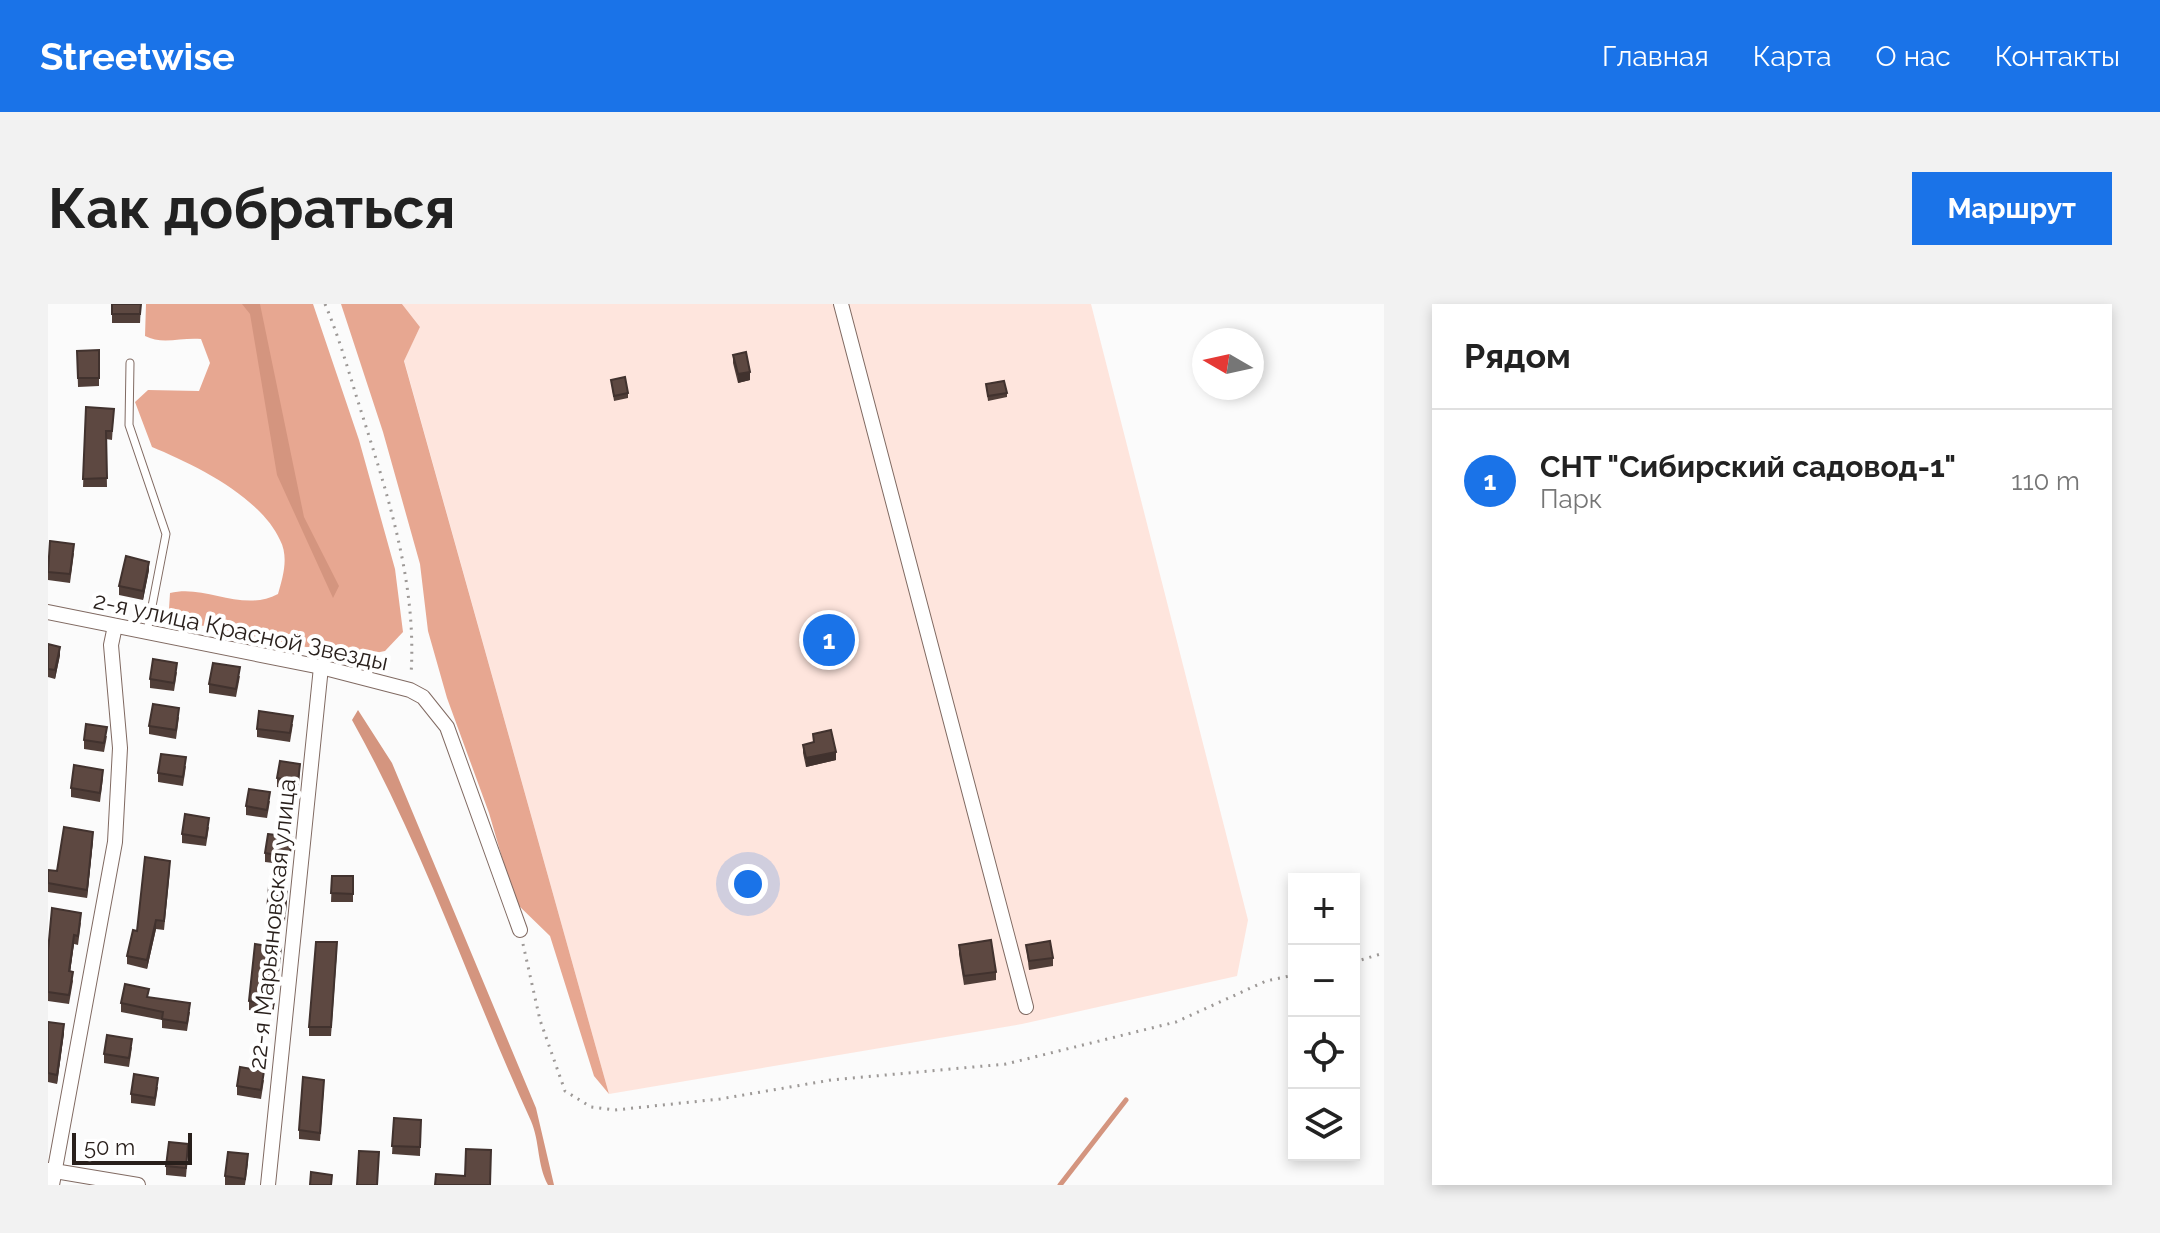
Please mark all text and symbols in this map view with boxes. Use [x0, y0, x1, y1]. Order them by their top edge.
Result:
text: Streetwise [40, 34, 235, 79]
text: Главная [1602, 40, 1709, 73]
text: Карта [1753, 40, 1832, 73]
text: О нас [1876, 40, 1951, 73]
text: Контакты [1995, 40, 2120, 73]
button: Маршрут [1912, 172, 2112, 245]
text: Как добраться [48, 175, 455, 241]
north arrow [1192, 328, 1264, 400]
text: Рядом [1464, 336, 1571, 376]
text: СНТ "Сибирский садовод-1" [1540, 449, 1956, 484]
text: 1 [1484, 466, 1496, 496]
text: 110 m [2011, 466, 2080, 496]
text: Парк [1540, 484, 1602, 514]
street label: 2-я улица Красной Звезды [91, 586, 391, 676]
pin: 1 [803, 610, 855, 670]
street label: 22-я Марьяновская улица [242, 777, 302, 1071]
your location [728, 864, 768, 904]
map controls [1288, 873, 1360, 1161]
button: + [1288, 873, 1360, 945]
button: − [1288, 945, 1360, 1017]
button: locate [1288, 1017, 1360, 1089]
button: layers [1288, 1089, 1360, 1161]
scale bar [72, 1129, 192, 1165]
text: 50 m [84, 1134, 135, 1160]

